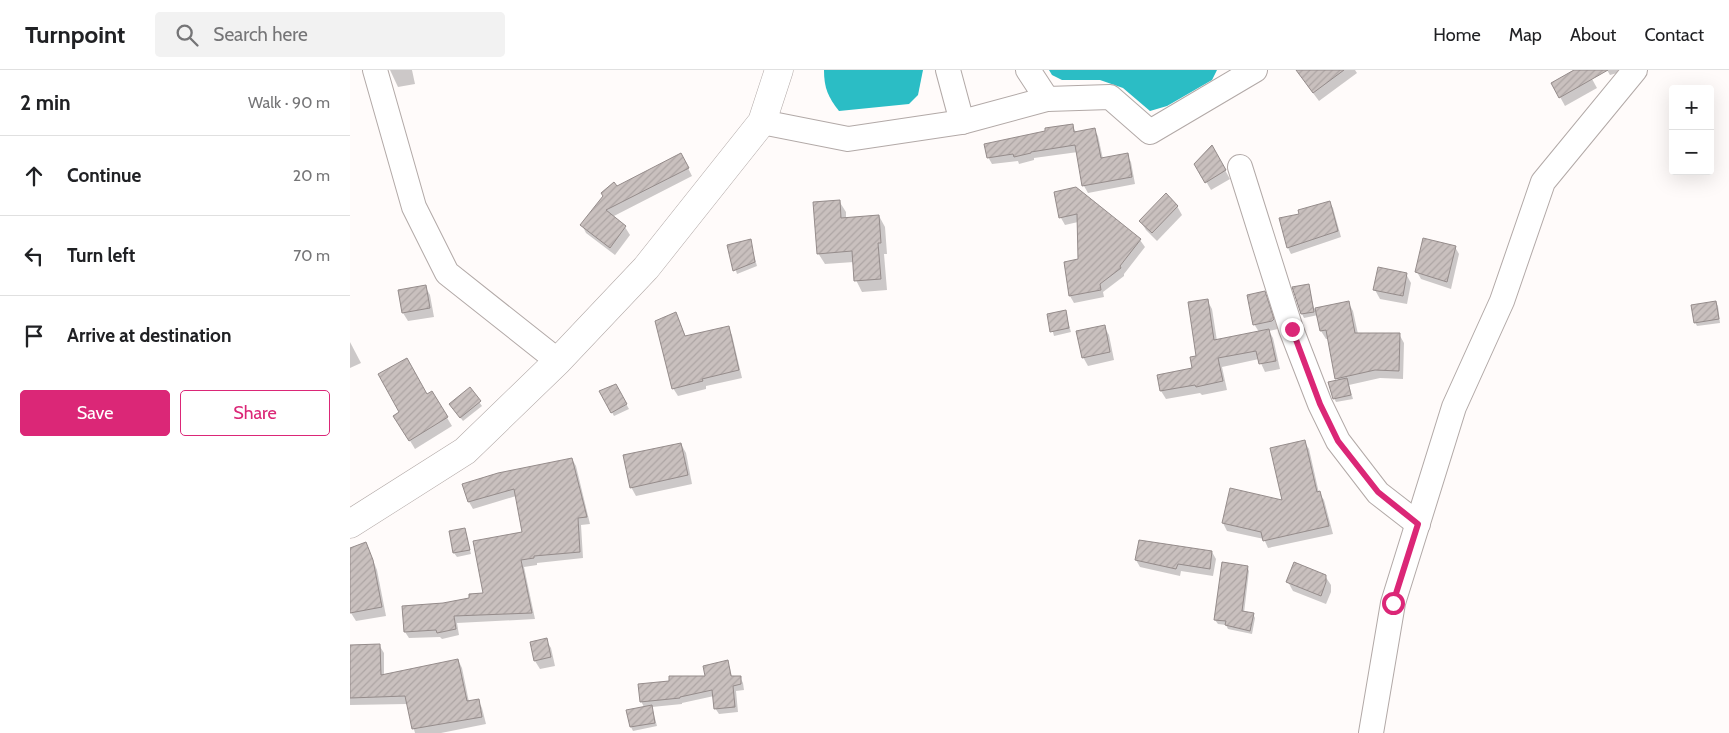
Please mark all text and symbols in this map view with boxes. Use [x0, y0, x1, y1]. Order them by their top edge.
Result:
search box [155, 12, 505, 57]
text: Turnpoint [25, 20, 125, 49]
icon: search [173, 21, 201, 49]
text: Search here [213, 23, 308, 46]
text: Home [1433, 24, 1481, 46]
text: Map [1509, 24, 1542, 46]
text: About [1570, 24, 1616, 46]
text: Contact [1644, 24, 1704, 46]
map controls [1669, 85, 1714, 175]
button: + [1669, 85, 1714, 130]
text: 2 min [20, 90, 71, 115]
text: Walk · 90 m [248, 93, 330, 112]
button: − [1669, 130, 1714, 175]
icon: ahead [20, 162, 48, 190]
text: Continue [67, 164, 141, 187]
text: 20 m [293, 166, 330, 185]
icon: left [20, 242, 48, 270]
text: Turn left [67, 244, 135, 267]
text: 70 m [293, 246, 330, 265]
route end [1281, 318, 1304, 341]
icon: arrive [20, 322, 48, 350]
text: Arrive at destination [67, 324, 231, 347]
button: Save [20, 390, 170, 436]
button: Share [180, 390, 330, 436]
route start [1382, 592, 1405, 615]

